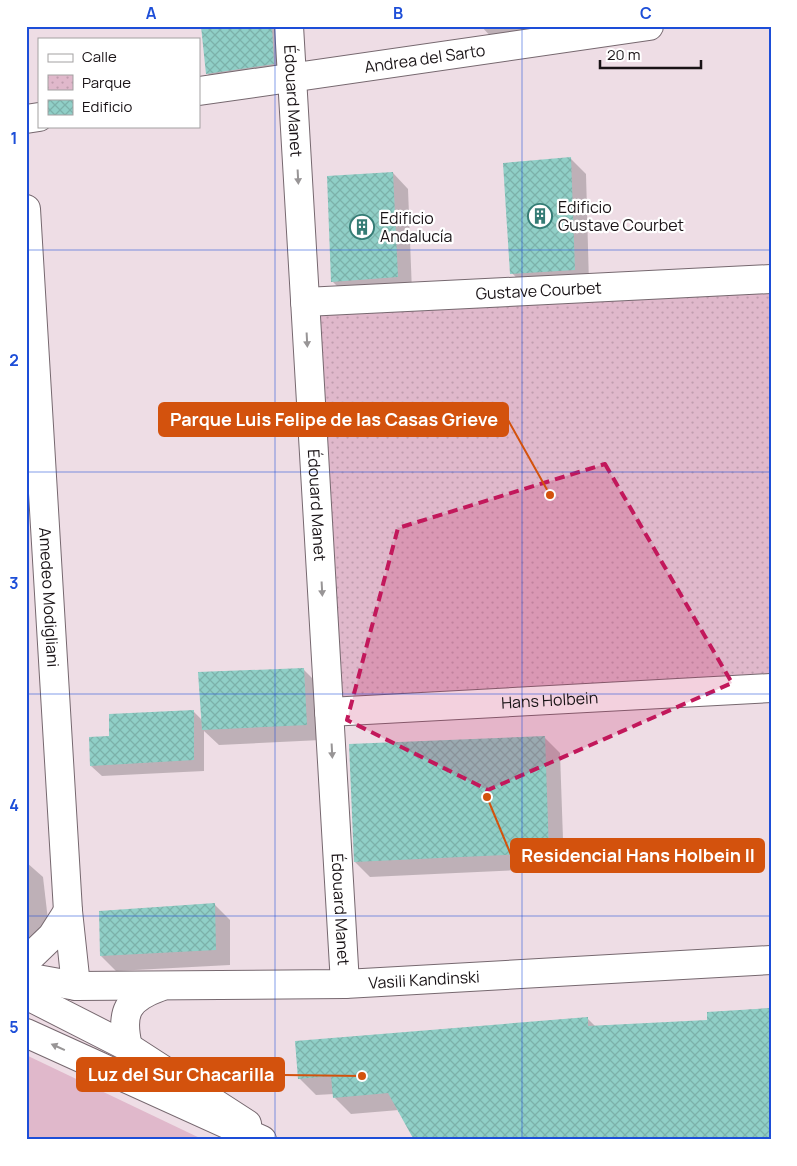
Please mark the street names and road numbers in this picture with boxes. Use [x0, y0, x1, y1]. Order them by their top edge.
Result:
street label: Andrea del Sarto [363, 39, 487, 78]
street label: Édouard Manet [279, 44, 308, 158]
street label: Gustave Courbet [475, 276, 602, 305]
street label: Édouard Manet [303, 448, 331, 562]
street label: Amedeo Modigliani [34, 527, 64, 668]
street label: Hans Holbein [501, 686, 599, 714]
street label: Édouard Manet [326, 853, 355, 966]
street label: Vasili Kandinski [368, 965, 480, 994]

